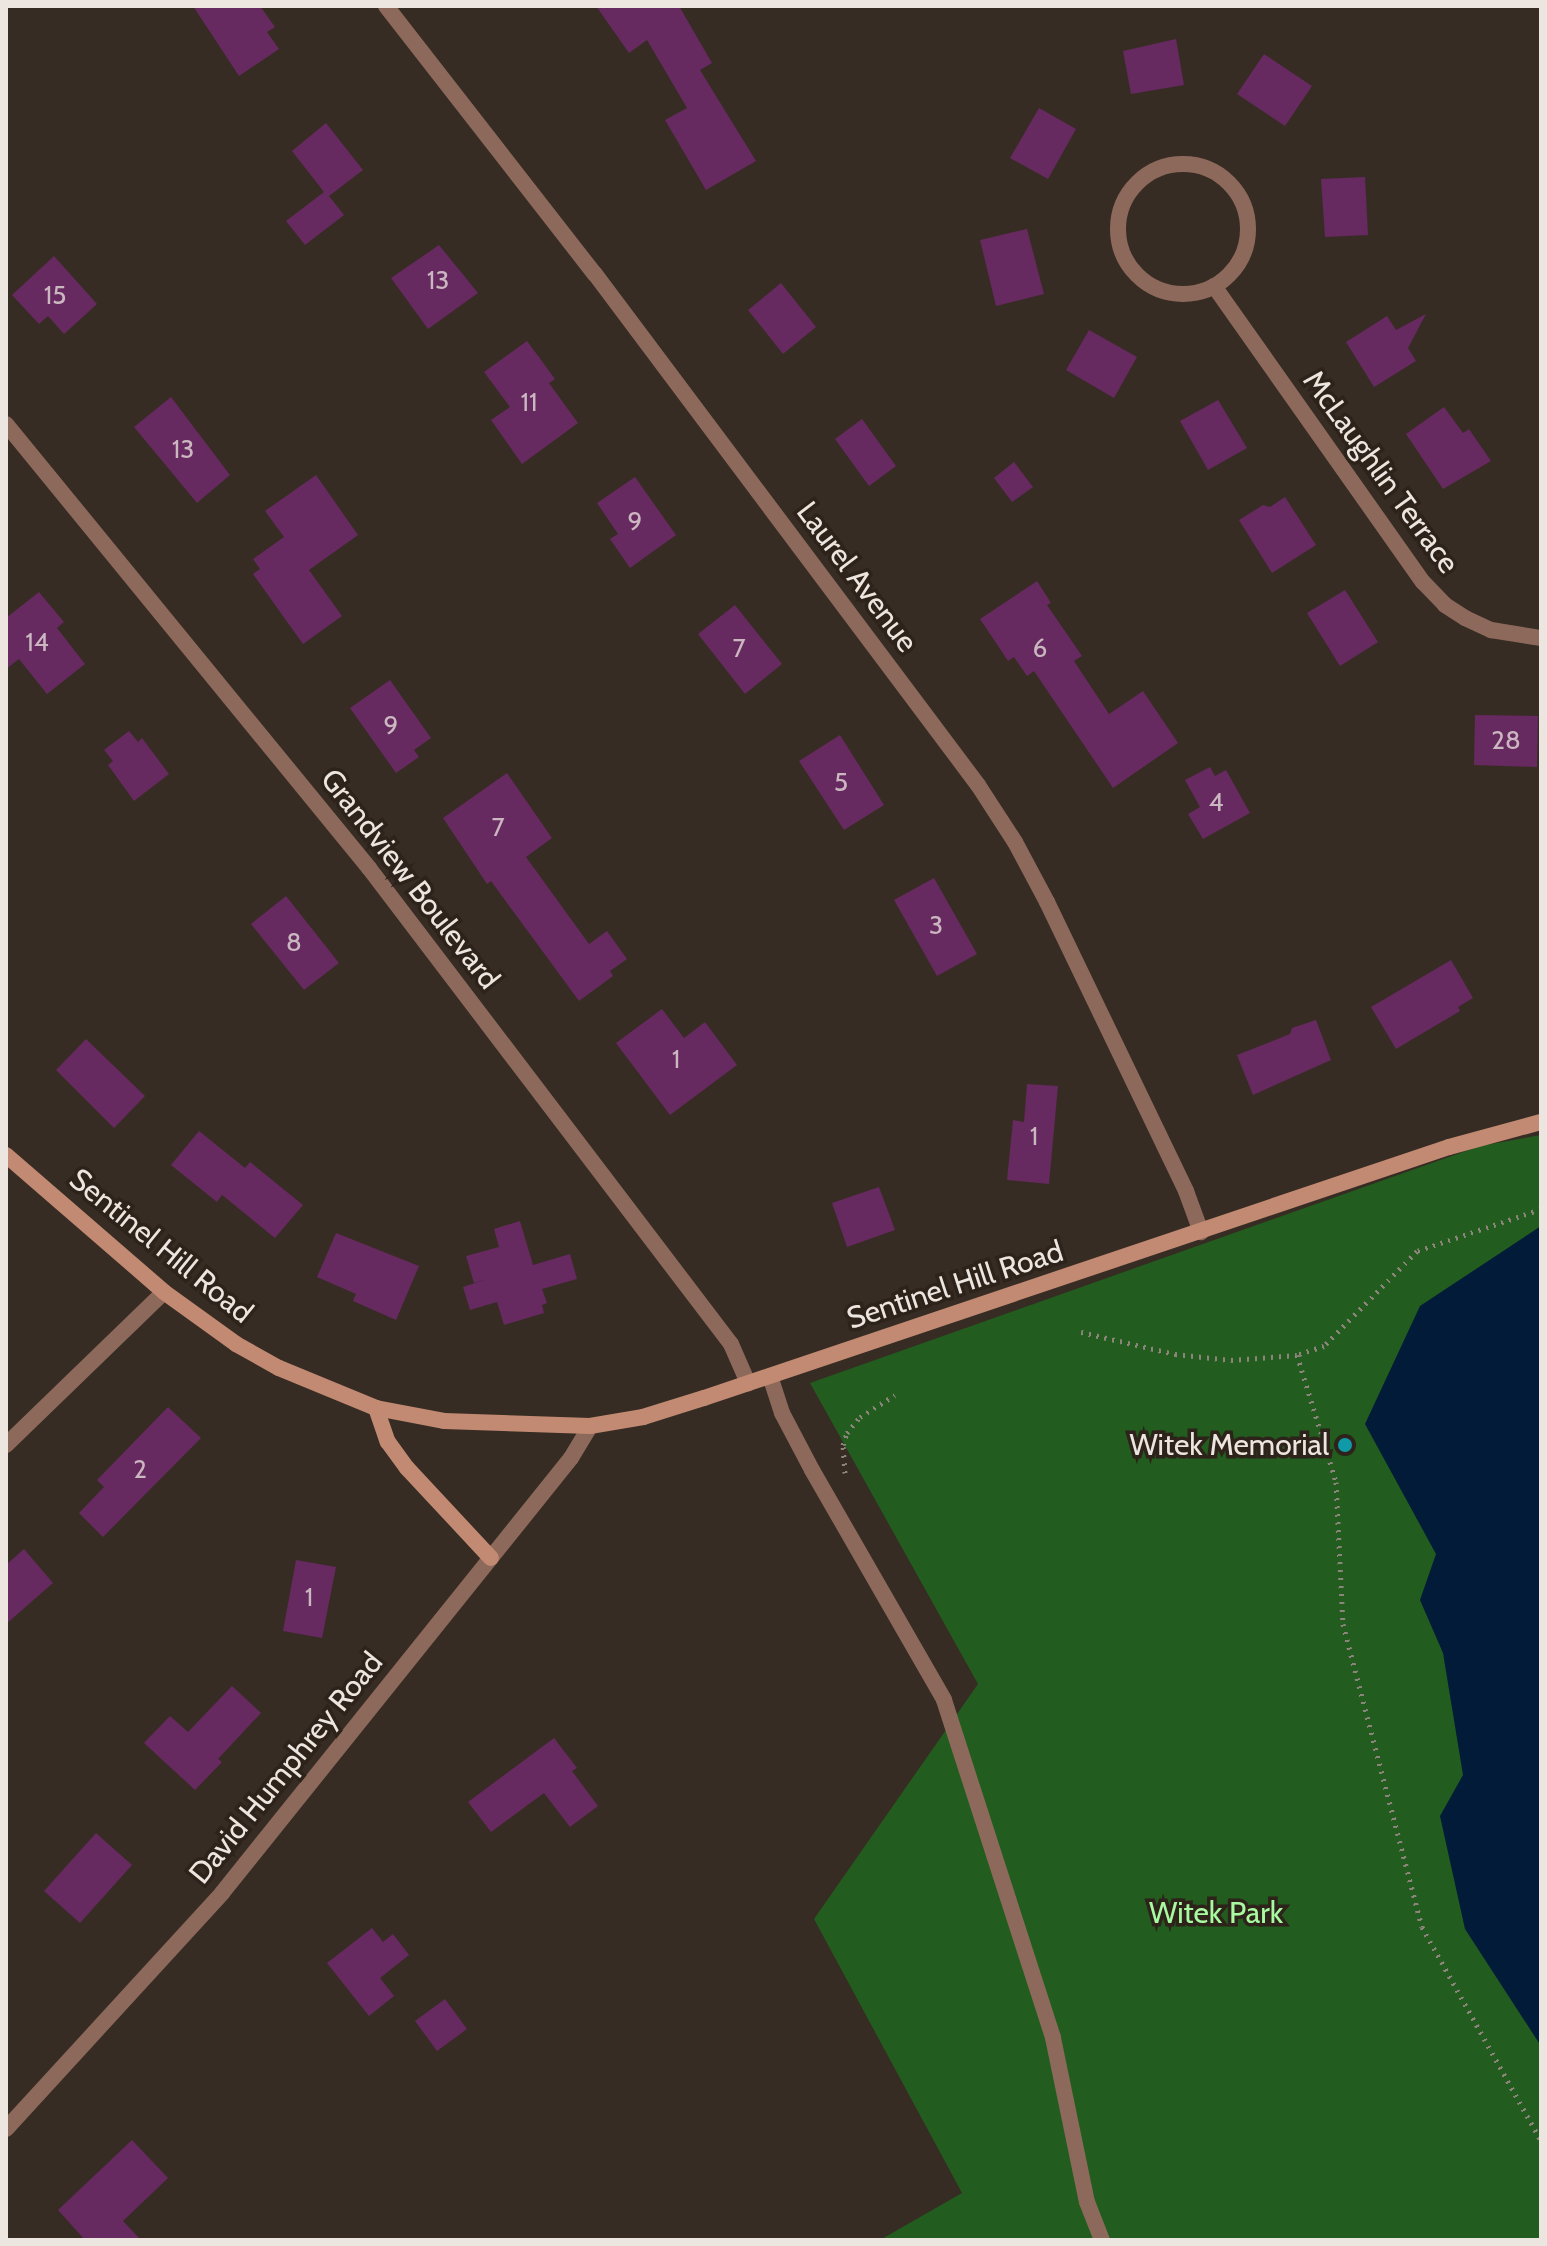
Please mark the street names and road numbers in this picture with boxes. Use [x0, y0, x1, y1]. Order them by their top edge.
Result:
street label: McLaughlin Terrace [1295, 364, 1467, 580]
street label: Laurel Avenue [789, 495, 925, 659]
street label: Grandview Boulevard [313, 762, 507, 996]
street label: Sentinel Hill Road [62, 1161, 260, 1331]
street label: Sentinel Hill Road [842, 1233, 1068, 1337]
street label: David Humphrey Road [182, 1645, 390, 1891]

